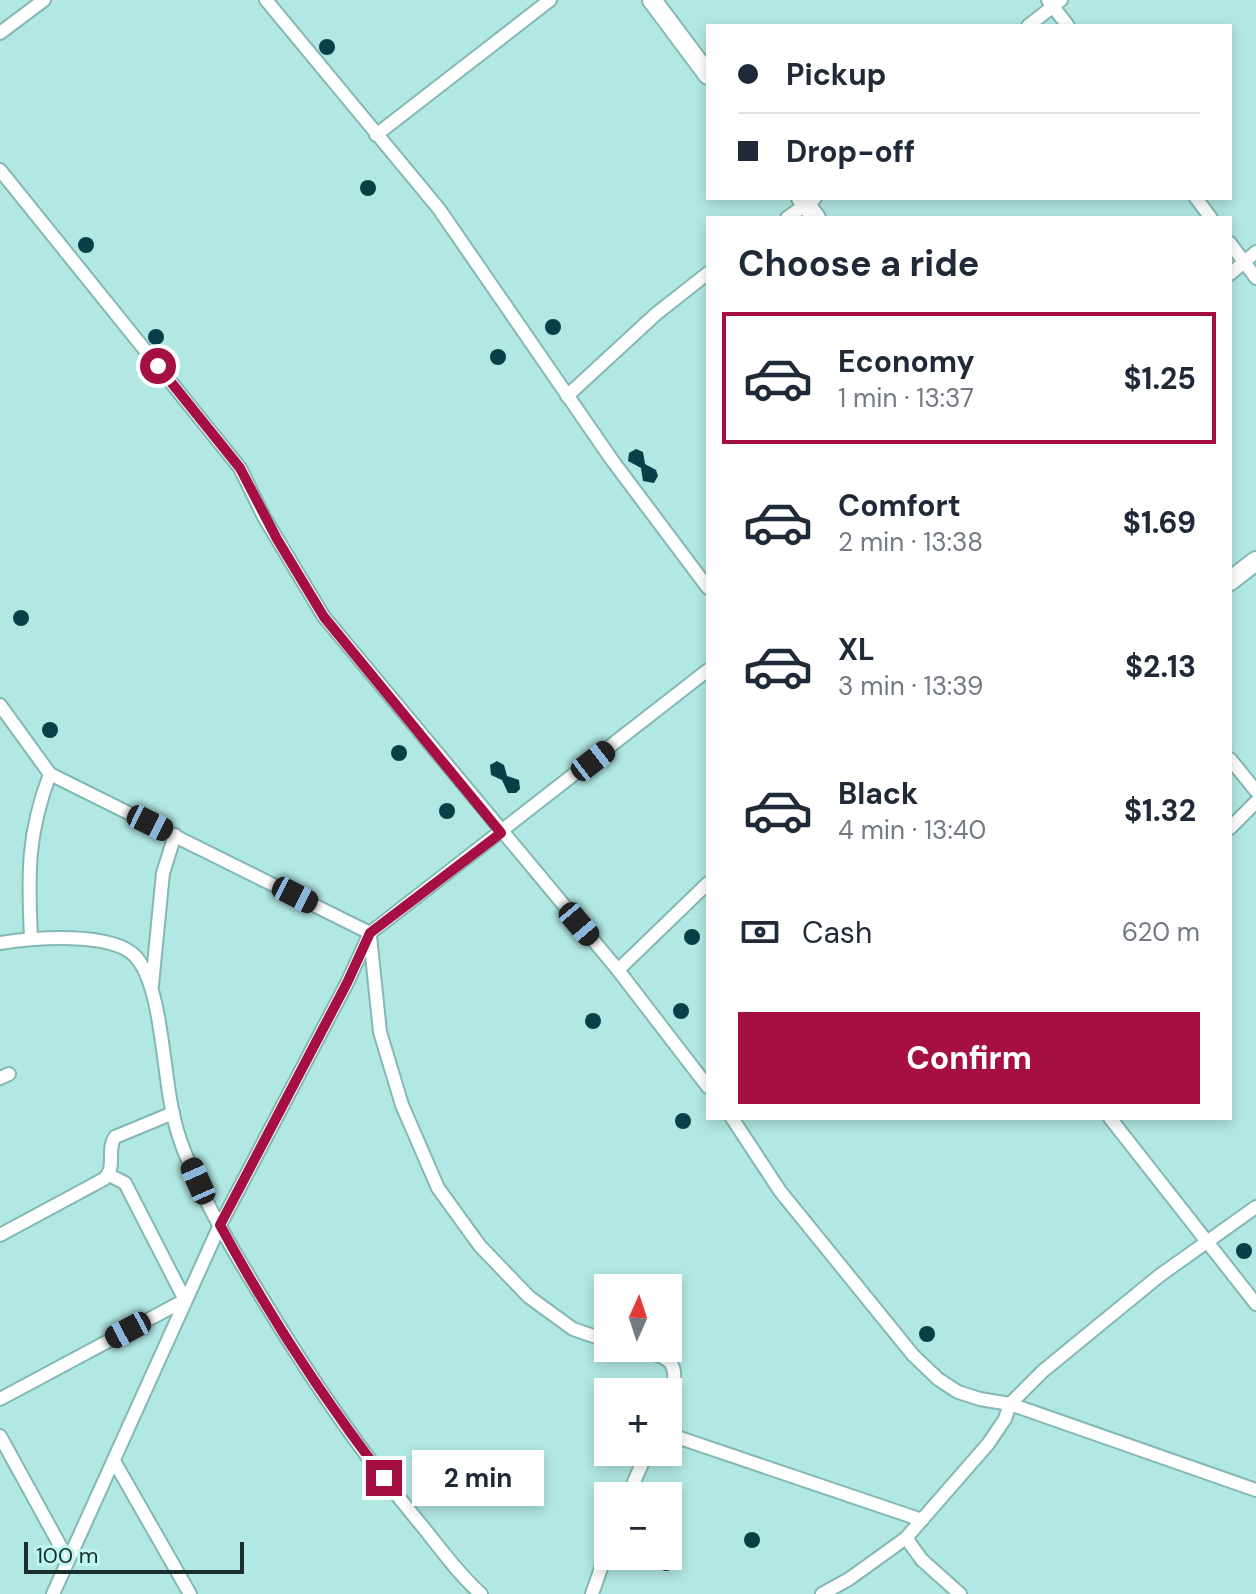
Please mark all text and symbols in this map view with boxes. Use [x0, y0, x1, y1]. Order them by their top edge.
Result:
text: Pickup [786, 55, 886, 94]
text: Drop-off [786, 132, 915, 171]
text: Choose a ride [738, 240, 979, 287]
icon: car [742, 342, 814, 414]
text: Economy [838, 342, 975, 381]
route start [140, 348, 176, 384]
text: $1.25 [1123, 359, 1196, 398]
text: 1 min · 13:37 [838, 381, 974, 415]
icon: car [742, 486, 814, 558]
text: Comfort [838, 486, 961, 525]
text: $1.69 [1123, 503, 1196, 542]
text: 2 min · 13:38 [838, 525, 983, 559]
icon: car [742, 630, 814, 702]
text: XL [838, 630, 875, 669]
text: $2.13 [1125, 647, 1196, 686]
text: 3 min · 13:39 [838, 669, 983, 703]
car [567, 737, 619, 785]
icon: car [742, 774, 814, 846]
text: Black [838, 774, 918, 813]
text: $1.32 [1124, 791, 1196, 830]
car [123, 802, 177, 844]
text: 4 min · 13:40 [838, 813, 986, 847]
car [268, 873, 322, 917]
car [554, 898, 604, 950]
icon: cash [738, 910, 782, 954]
text: Cash [802, 913, 872, 952]
text: 620 m [1122, 915, 1200, 949]
button: Confirm [738, 1012, 1200, 1104]
car [177, 1154, 219, 1208]
north arrow [594, 1274, 682, 1362]
map controls [594, 1274, 682, 1570]
car [101, 1308, 155, 1352]
button: + [594, 1378, 682, 1466]
callout: 2 min [412, 1450, 544, 1506]
route end [366, 1460, 402, 1496]
text: 2 min [444, 1461, 512, 1495]
button: − [594, 1482, 682, 1570]
scale bar [24, 1538, 244, 1574]
text: 100 m [36, 1541, 98, 1570]

